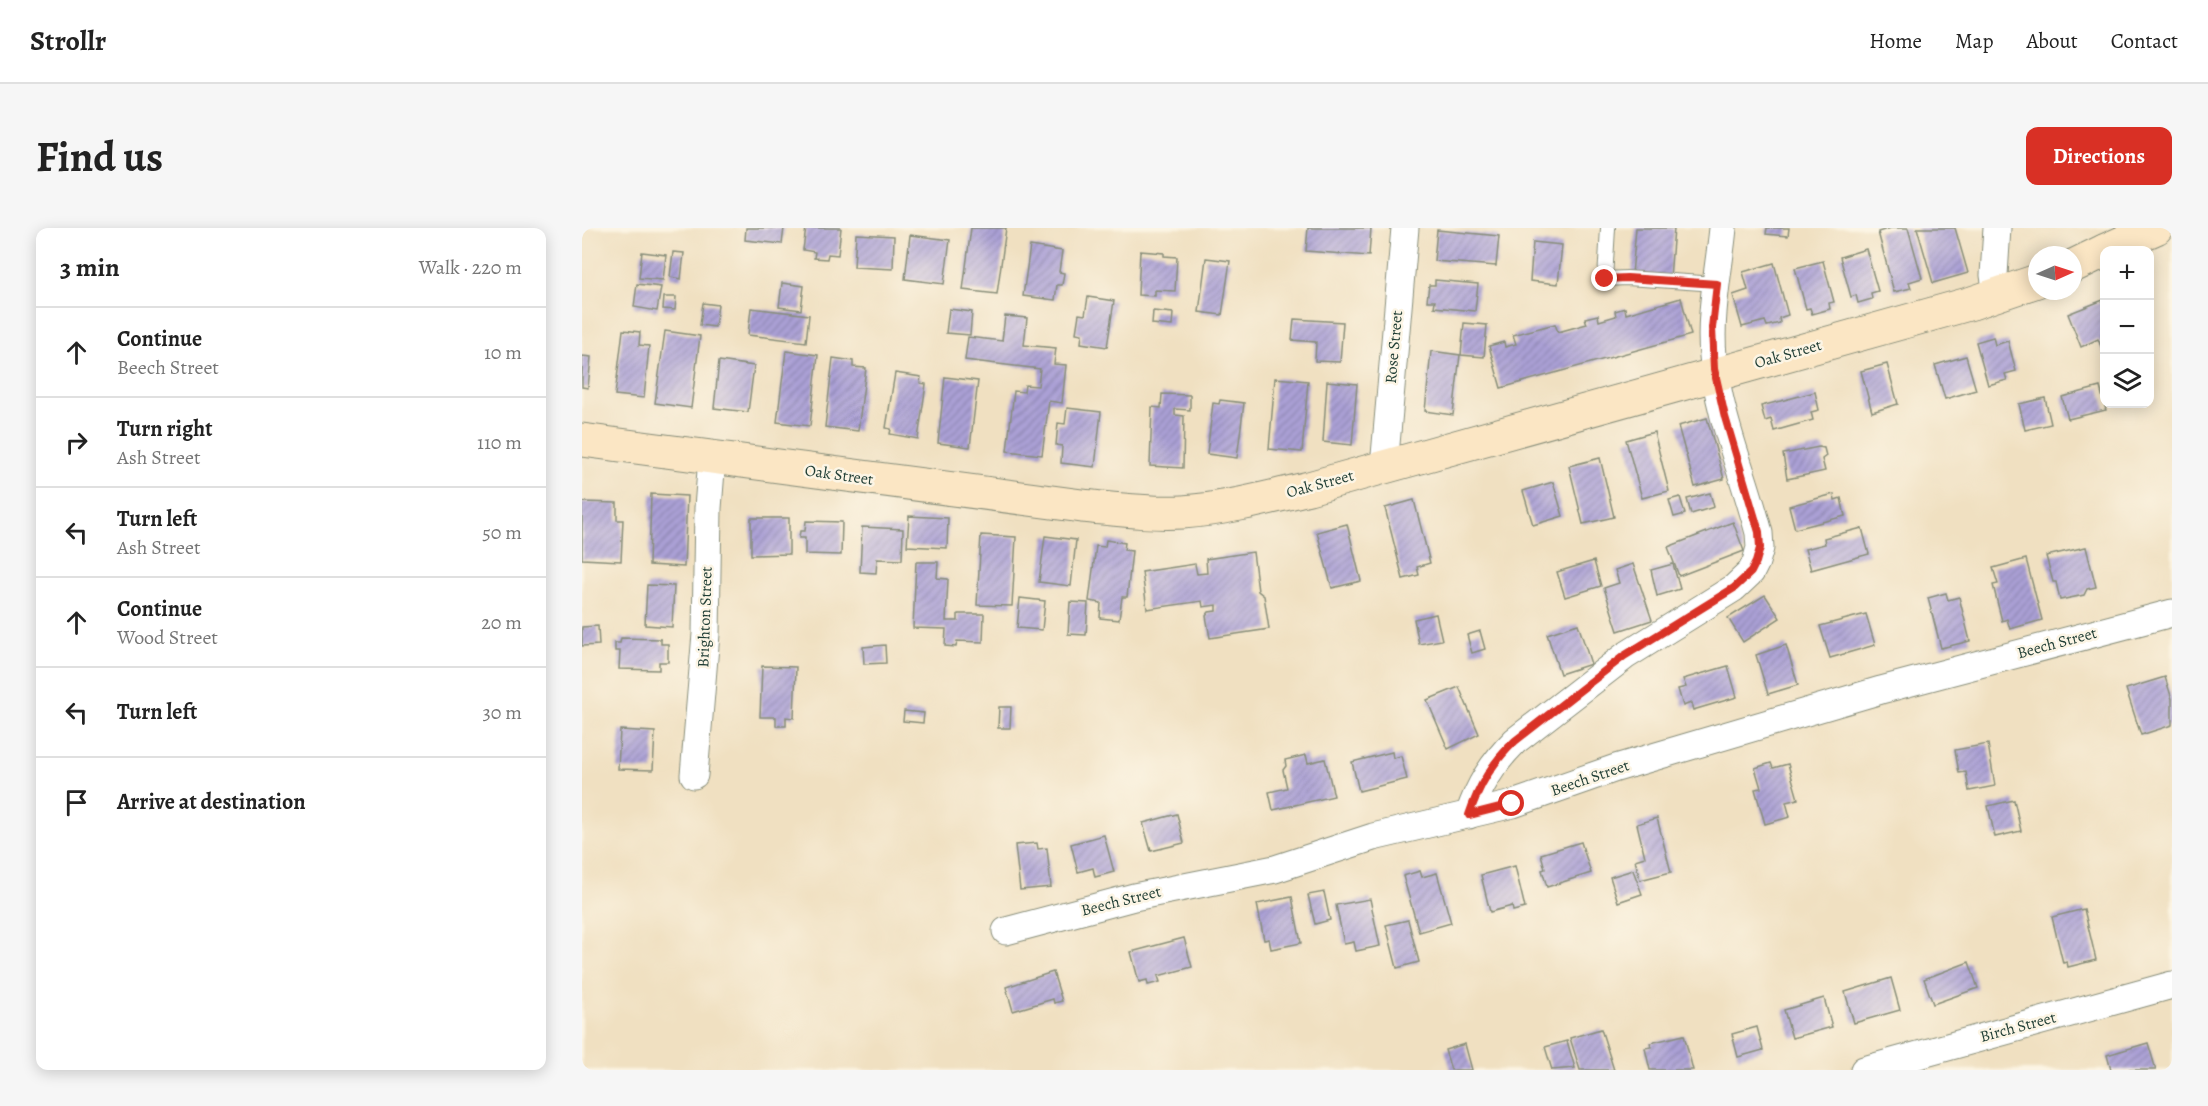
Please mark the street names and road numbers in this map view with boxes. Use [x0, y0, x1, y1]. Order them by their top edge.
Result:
street label: Rose Street [1380, 309, 1408, 385]
street label: Oak Street [1752, 334, 1824, 374]
street label: Oak Street [803, 459, 875, 491]
street label: Oak Street [1284, 464, 1356, 504]
street label: Brighton Street [692, 566, 718, 668]
street label: Beech Street [2015, 622, 2099, 664]
street label: Beech Street [1548, 754, 1632, 802]
street label: Beech Street [1079, 880, 1163, 922]
street label: Birch Street [1978, 1006, 2058, 1048]

